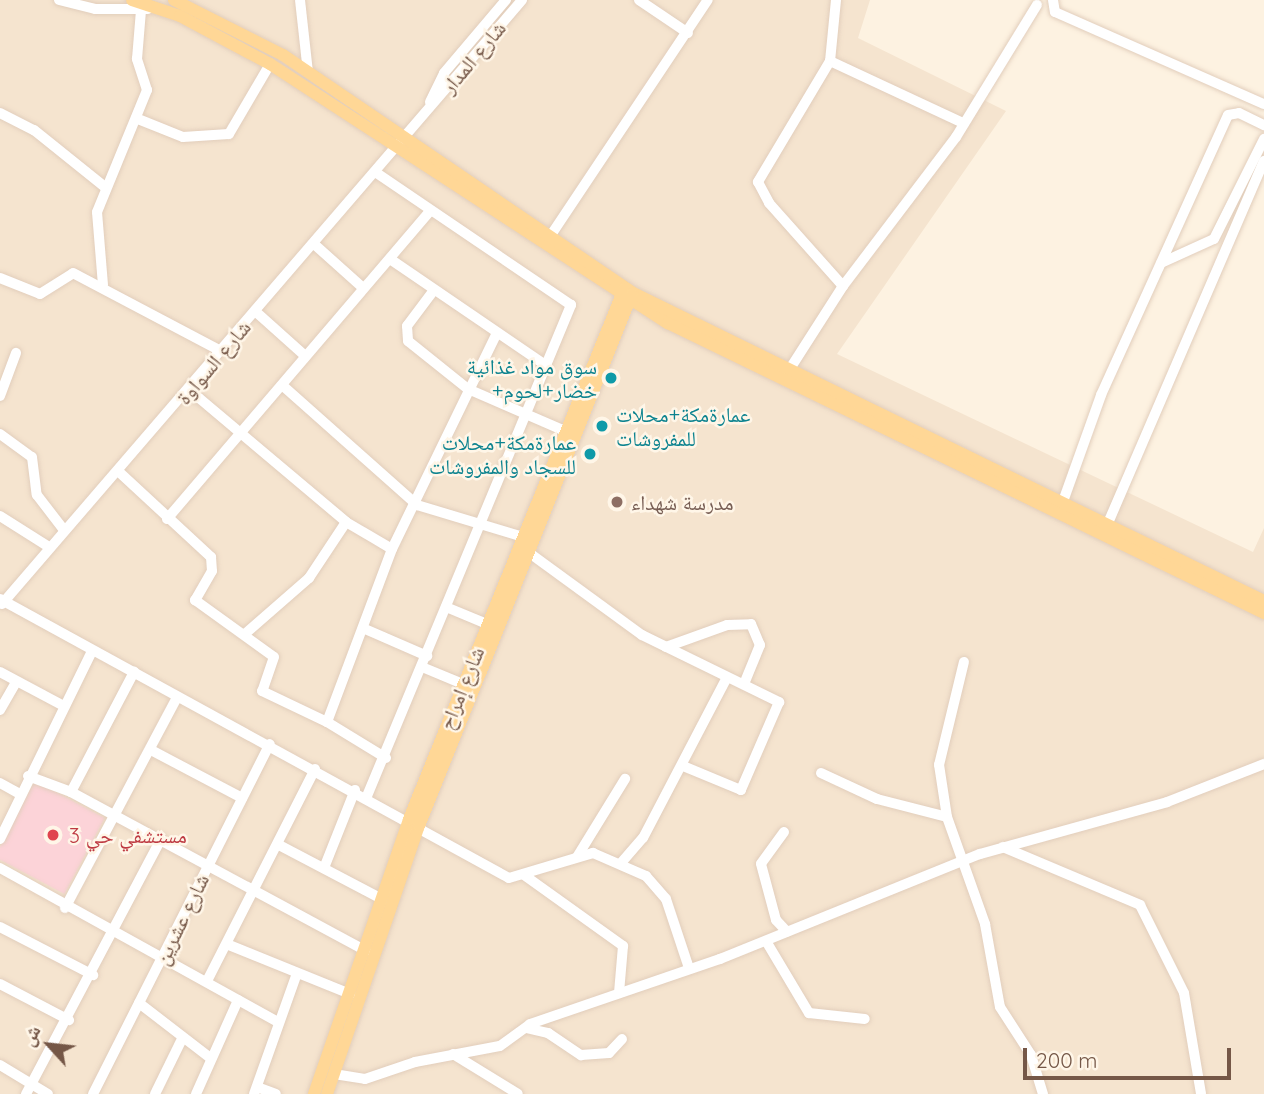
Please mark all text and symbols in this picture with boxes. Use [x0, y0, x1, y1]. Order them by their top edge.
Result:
street label: شارع المدار [435, 16, 511, 98]
street label: شارع السواوة [170, 315, 256, 409]
place label: سوق مواد غذائية +خضار+لحوم [467, 353, 597, 403]
marker: سوق مواد غذائية +خضار+لحوم [603, 370, 619, 386]
place label: عمارةمكة+محلات للمفروشات [616, 401, 750, 451]
marker: عمارةمكة+محلات للمفروشات [594, 418, 610, 434]
place label: عمارةمكة+محلات للسجاد والمفروشات [429, 429, 576, 479]
marker: عمارةمكة+محلات للسجاد والمفروشات [582, 446, 598, 462]
place label: مدرسة شهداء [631, 489, 734, 515]
marker: مدرسة شهداء [609, 494, 625, 510]
street label: شارع إمراح [433, 643, 489, 733]
place label: مستشفي حي 3 [69, 822, 187, 848]
marker: مستشفي حي 3 [43, 825, 63, 845]
street label: شارع عشرين [148, 869, 214, 969]
north arrow [14, 1010, 84, 1080]
text: ش [15, 1021, 46, 1050]
scale bar [1026, 1034, 1234, 1078]
text: 200 m [1036, 1047, 1098, 1073]

